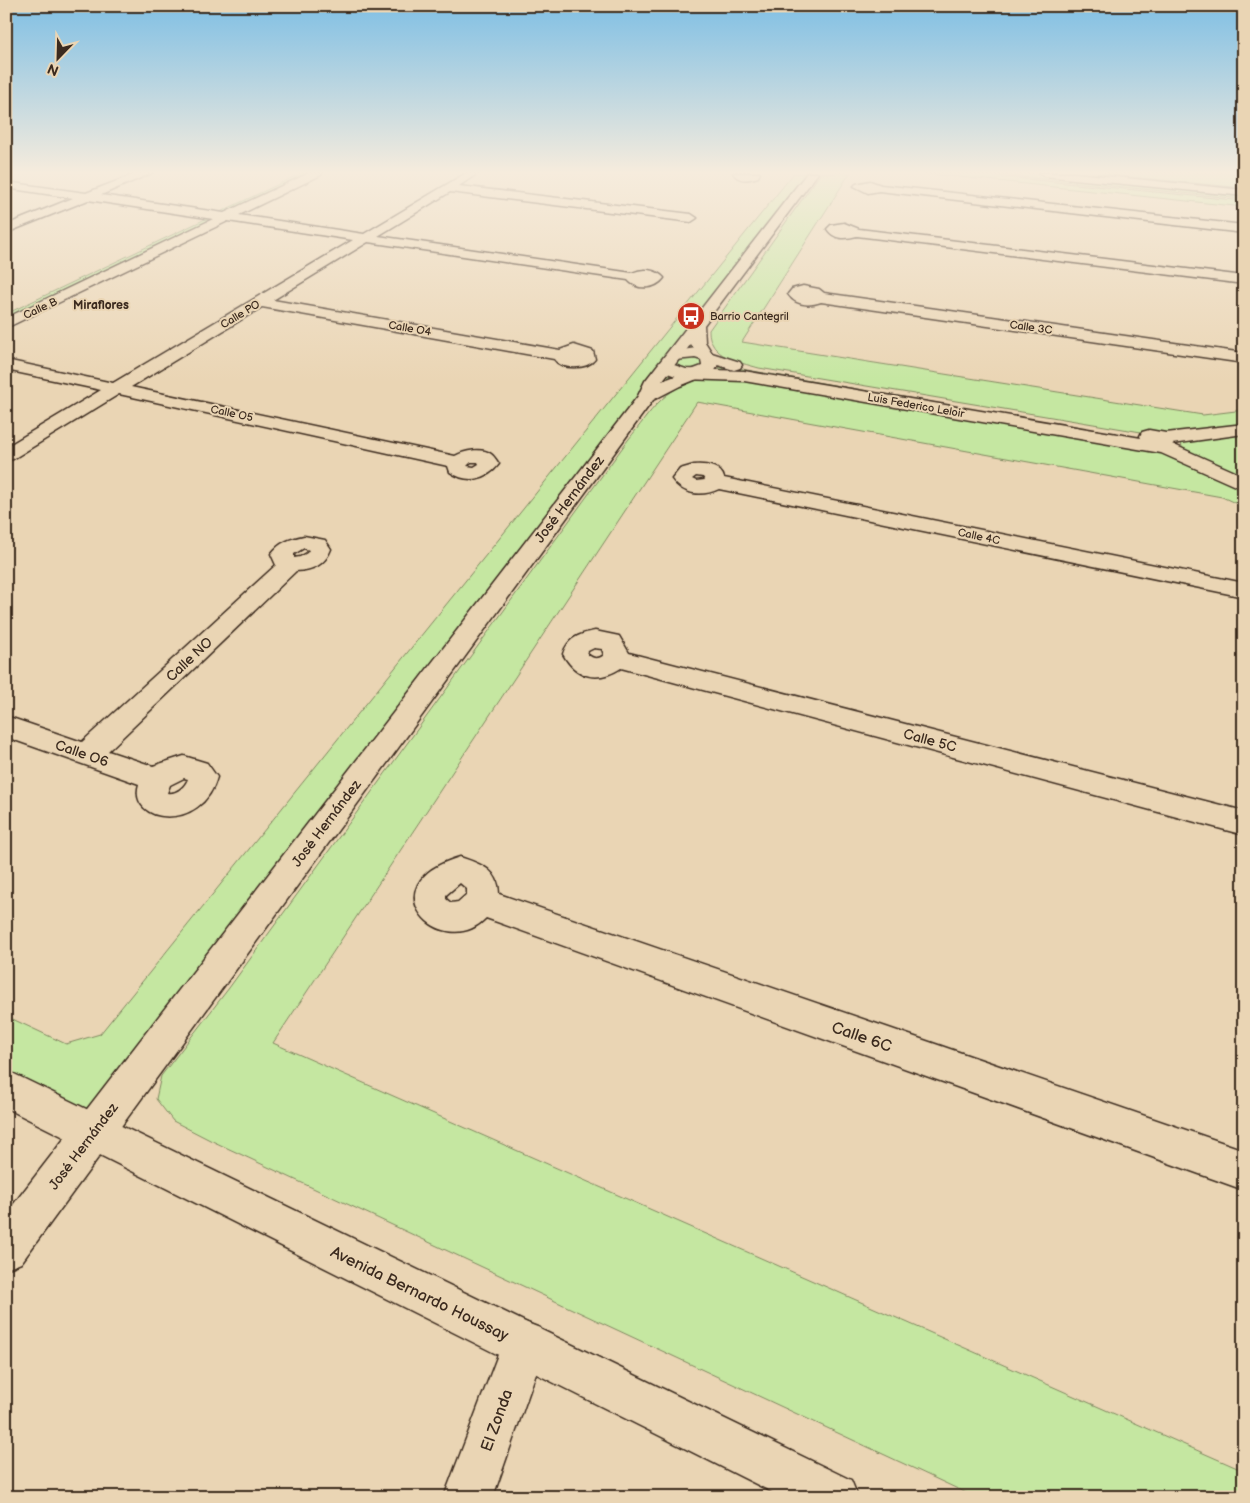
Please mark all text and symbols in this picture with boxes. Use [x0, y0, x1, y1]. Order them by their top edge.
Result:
north arrow [32, 32, 82, 82]
text: N [45, 60, 61, 79]
street label: Calle B [21, 295, 60, 322]
district label: Miraflores [73, 298, 129, 313]
street label: Calle PO [218, 298, 262, 331]
bus stop icon: Barrio Cantegril [676, 301, 706, 331]
place label: Barrio Cantegril [710, 310, 789, 323]
street label: Calle O4 [387, 318, 433, 339]
street label: Calle 3C [1009, 318, 1053, 337]
street label: Luis Federico Leloir [866, 391, 966, 421]
street label: Calle O5 [209, 403, 254, 424]
street label: José Hernández [531, 452, 608, 546]
street label: Calle 4C [957, 526, 1001, 547]
street label: Calle NO [163, 633, 216, 685]
street label: Calle 5C [902, 725, 958, 756]
street label: Calle O6 [53, 736, 111, 771]
street label: José Hernández [288, 776, 365, 870]
street label: Calle 6C [829, 1018, 894, 1057]
street label: José Hernández [45, 1099, 122, 1193]
street label: Avenida Bernardo Houssay [327, 1243, 512, 1346]
street label: El Zonda [477, 1387, 517, 1454]

